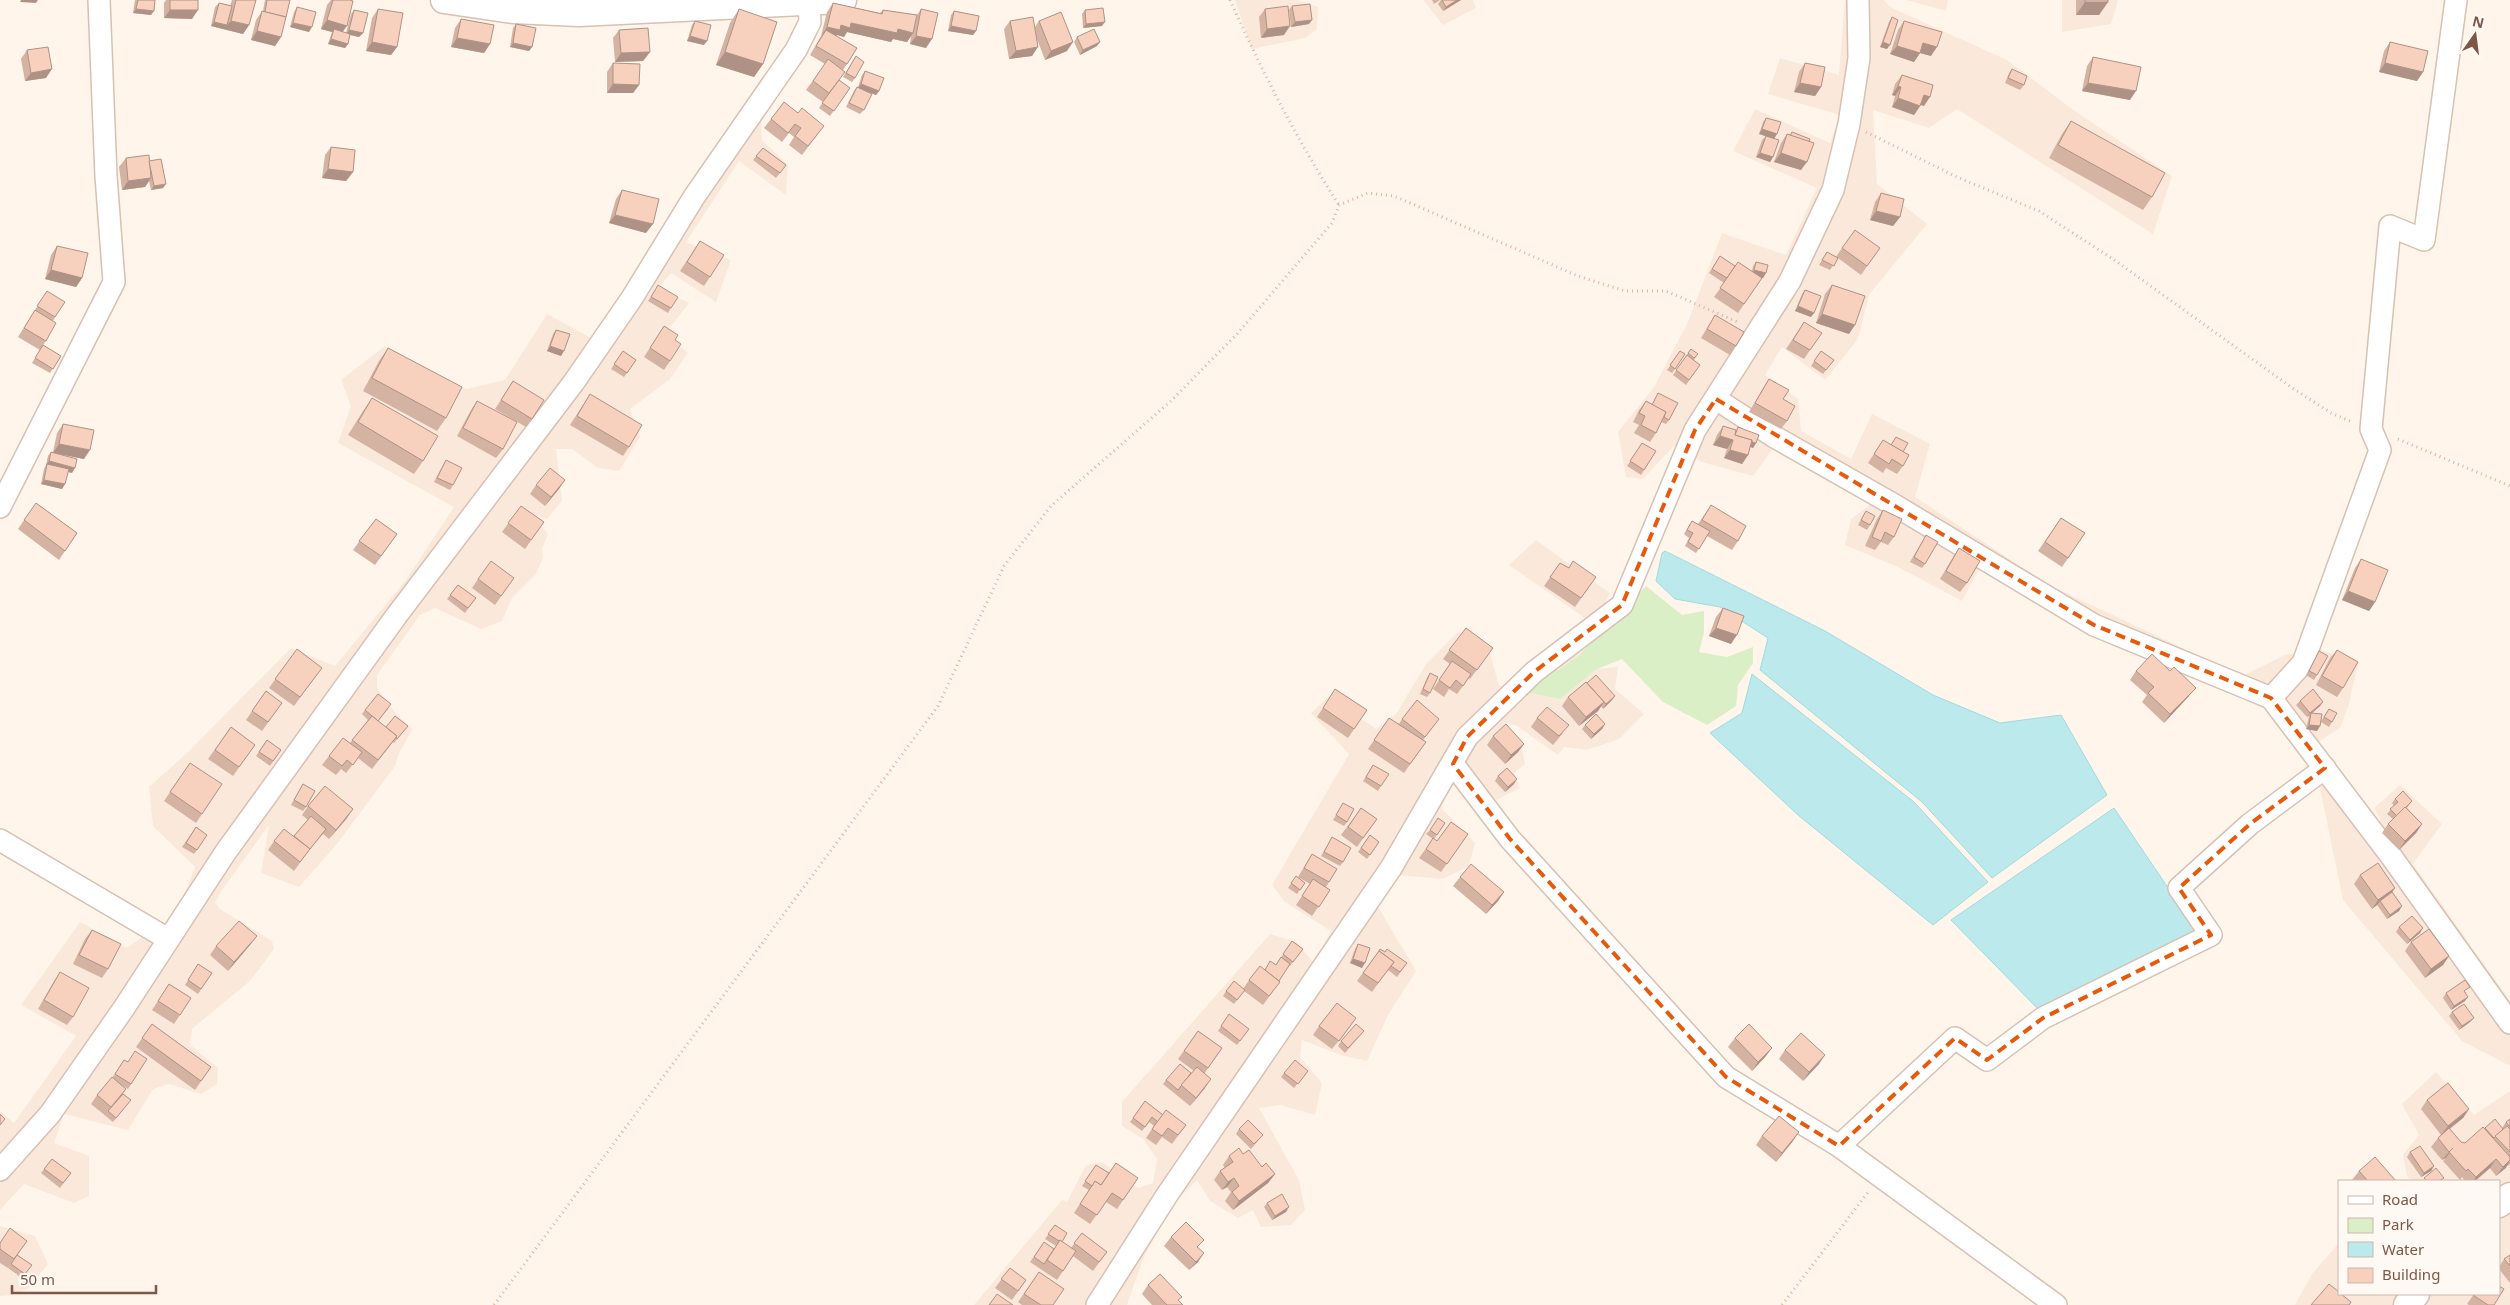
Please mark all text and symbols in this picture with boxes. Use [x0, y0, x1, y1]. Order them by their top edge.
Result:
north arrow [2450, 10, 2500, 60]
text: N [2470, 11, 2486, 32]
legend [2338, 1180, 2500, 1295]
text: Road [2382, 1189, 2418, 1209]
text: Park [2382, 1214, 2414, 1234]
text: Water [2382, 1239, 2424, 1259]
scale bar [12, 1262, 156, 1294]
text: Building [2382, 1264, 2440, 1284]
text: 50 m [20, 1269, 55, 1289]

